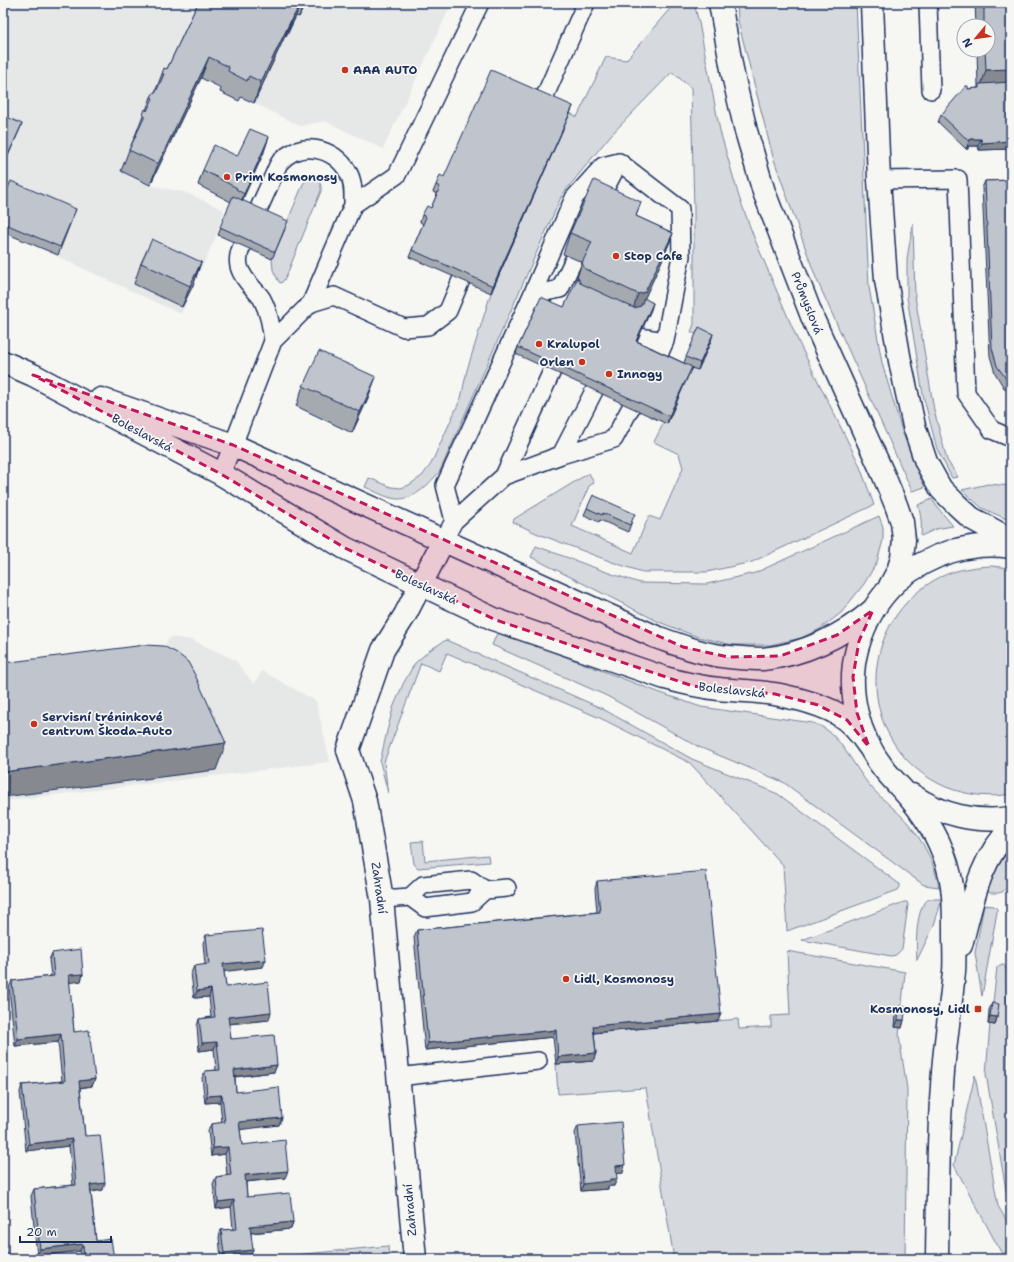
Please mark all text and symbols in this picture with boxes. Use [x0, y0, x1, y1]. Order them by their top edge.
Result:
north arrow [956, 18, 996, 58]
text: N [959, 35, 976, 50]
place label: AAA AUTO [353, 62, 418, 78]
marker: AAA AUTO [340, 65, 350, 75]
place label: Prim Kosmonosy [235, 169, 337, 185]
marker: Prim Kosmonosy [222, 172, 232, 182]
place label: Stop Cafe [624, 248, 683, 264]
marker: Stop Cafe [611, 251, 621, 261]
street label: Průmyslová [787, 269, 827, 337]
place label: Kralupol [547, 336, 600, 352]
marker: Kralupol [534, 339, 544, 349]
place label: Orlen [540, 354, 574, 370]
marker: Orlen [577, 357, 587, 367]
place label: Innogy [617, 366, 662, 382]
marker: Innogy [604, 369, 614, 379]
street label: Boleslavská [109, 410, 176, 456]
street label: Boleslavská [392, 566, 460, 609]
street label: Boleslavská [698, 679, 767, 702]
place label: Servisní tréninkové centrum Škoda-Auto [42, 709, 172, 739]
marker: Servisní tréninkové centrum Škoda-Auto [29, 719, 39, 729]
street label: Zahradní [367, 861, 391, 916]
place label: Lidl, Kosmonosy [574, 971, 674, 987]
marker: Lidl, Kosmonosy [561, 974, 571, 984]
place label: Kosmonosy, Lidl [870, 1001, 970, 1017]
marker: Kosmonosy, Lidl [973, 1004, 983, 1014]
street label: Zahradní [400, 1183, 420, 1237]
scale bar [20, 1218, 111, 1244]
text: 20 m [26, 1224, 57, 1240]

